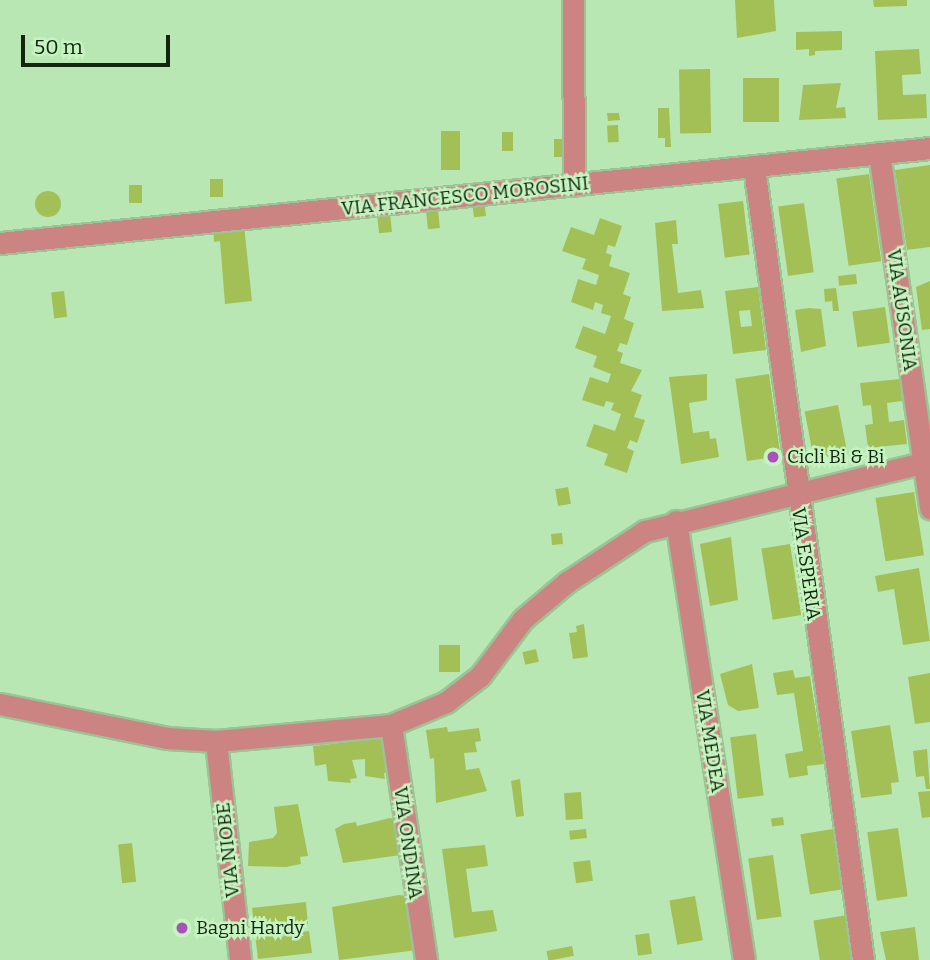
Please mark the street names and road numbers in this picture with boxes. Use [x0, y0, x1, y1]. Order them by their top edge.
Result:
street label: VIA FRANCESCO MOROSINI [340, 172, 590, 220]
street label: VIA AUSONIA [882, 248, 922, 372]
street label: VIA ESPERIA [787, 506, 825, 622]
street label: VIA MEDEA [691, 688, 729, 794]
street label: VIA ONDINA [389, 785, 427, 901]
street label: VIA NIOBE [212, 801, 244, 899]

